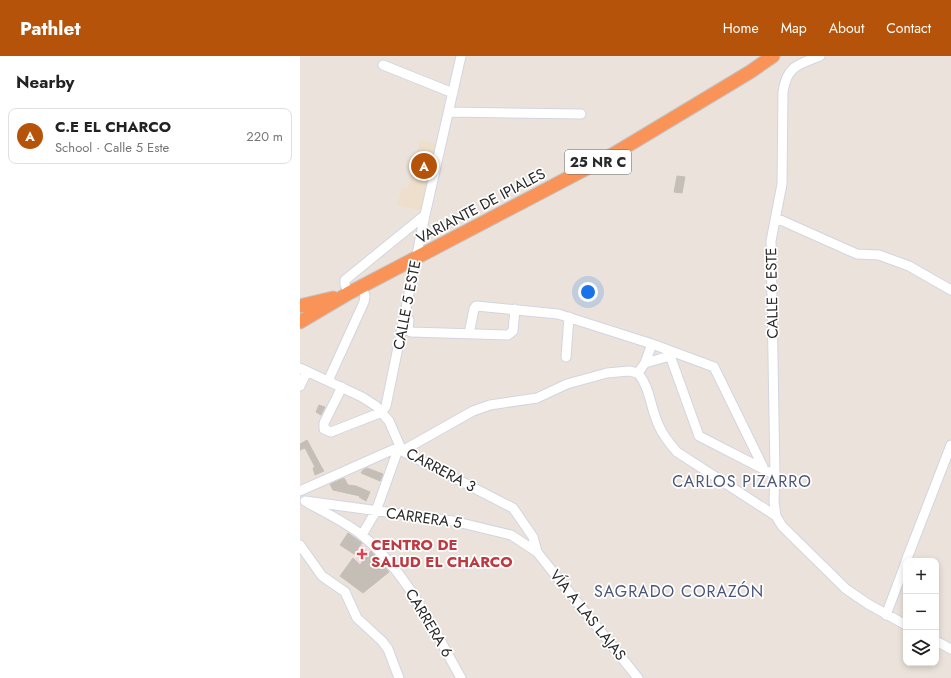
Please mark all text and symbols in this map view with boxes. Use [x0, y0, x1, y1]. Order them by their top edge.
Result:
text: Pathlet [20, 15, 80, 42]
text: Home [723, 18, 759, 38]
text: Map [781, 18, 807, 38]
text: About [829, 18, 864, 38]
text: Contact [886, 18, 931, 38]
text: Nearby [16, 70, 74, 94]
text: C.E EL CHARCO [55, 116, 171, 138]
text: A [25, 127, 35, 146]
text: 220 m [246, 127, 283, 146]
text: School · Calle 5 Este [55, 138, 169, 157]
road number: 25 NR C [565, 150, 631, 174]
pin: A [411, 151, 437, 181]
street label: VARIANTE DE IPIALES [414, 164, 548, 248]
street label: CALLE 6 ESTE [760, 247, 784, 339]
street label: CALLE 5 ESTE [388, 258, 426, 352]
your location [578, 282, 598, 302]
street label: CARRERA 3 [402, 442, 480, 498]
district label: CARLOS PIZARRO [672, 470, 812, 493]
street label: CARRERA 5 [385, 502, 463, 534]
place label: CENTRO DE SALUD EL CHARCO [371, 534, 513, 573]
marker: CENTRO DE SALUD EL CHARCO [356, 548, 368, 560]
map controls [903, 558, 939, 666]
button: + [903, 558, 939, 594]
street label: VÍA A LAS LAJAS [545, 565, 631, 665]
district label: SAGRADO CORAZÓN [594, 580, 764, 603]
street label: CARRERA 6 [400, 585, 458, 661]
button: − [903, 594, 939, 630]
button: layers [903, 630, 939, 666]

